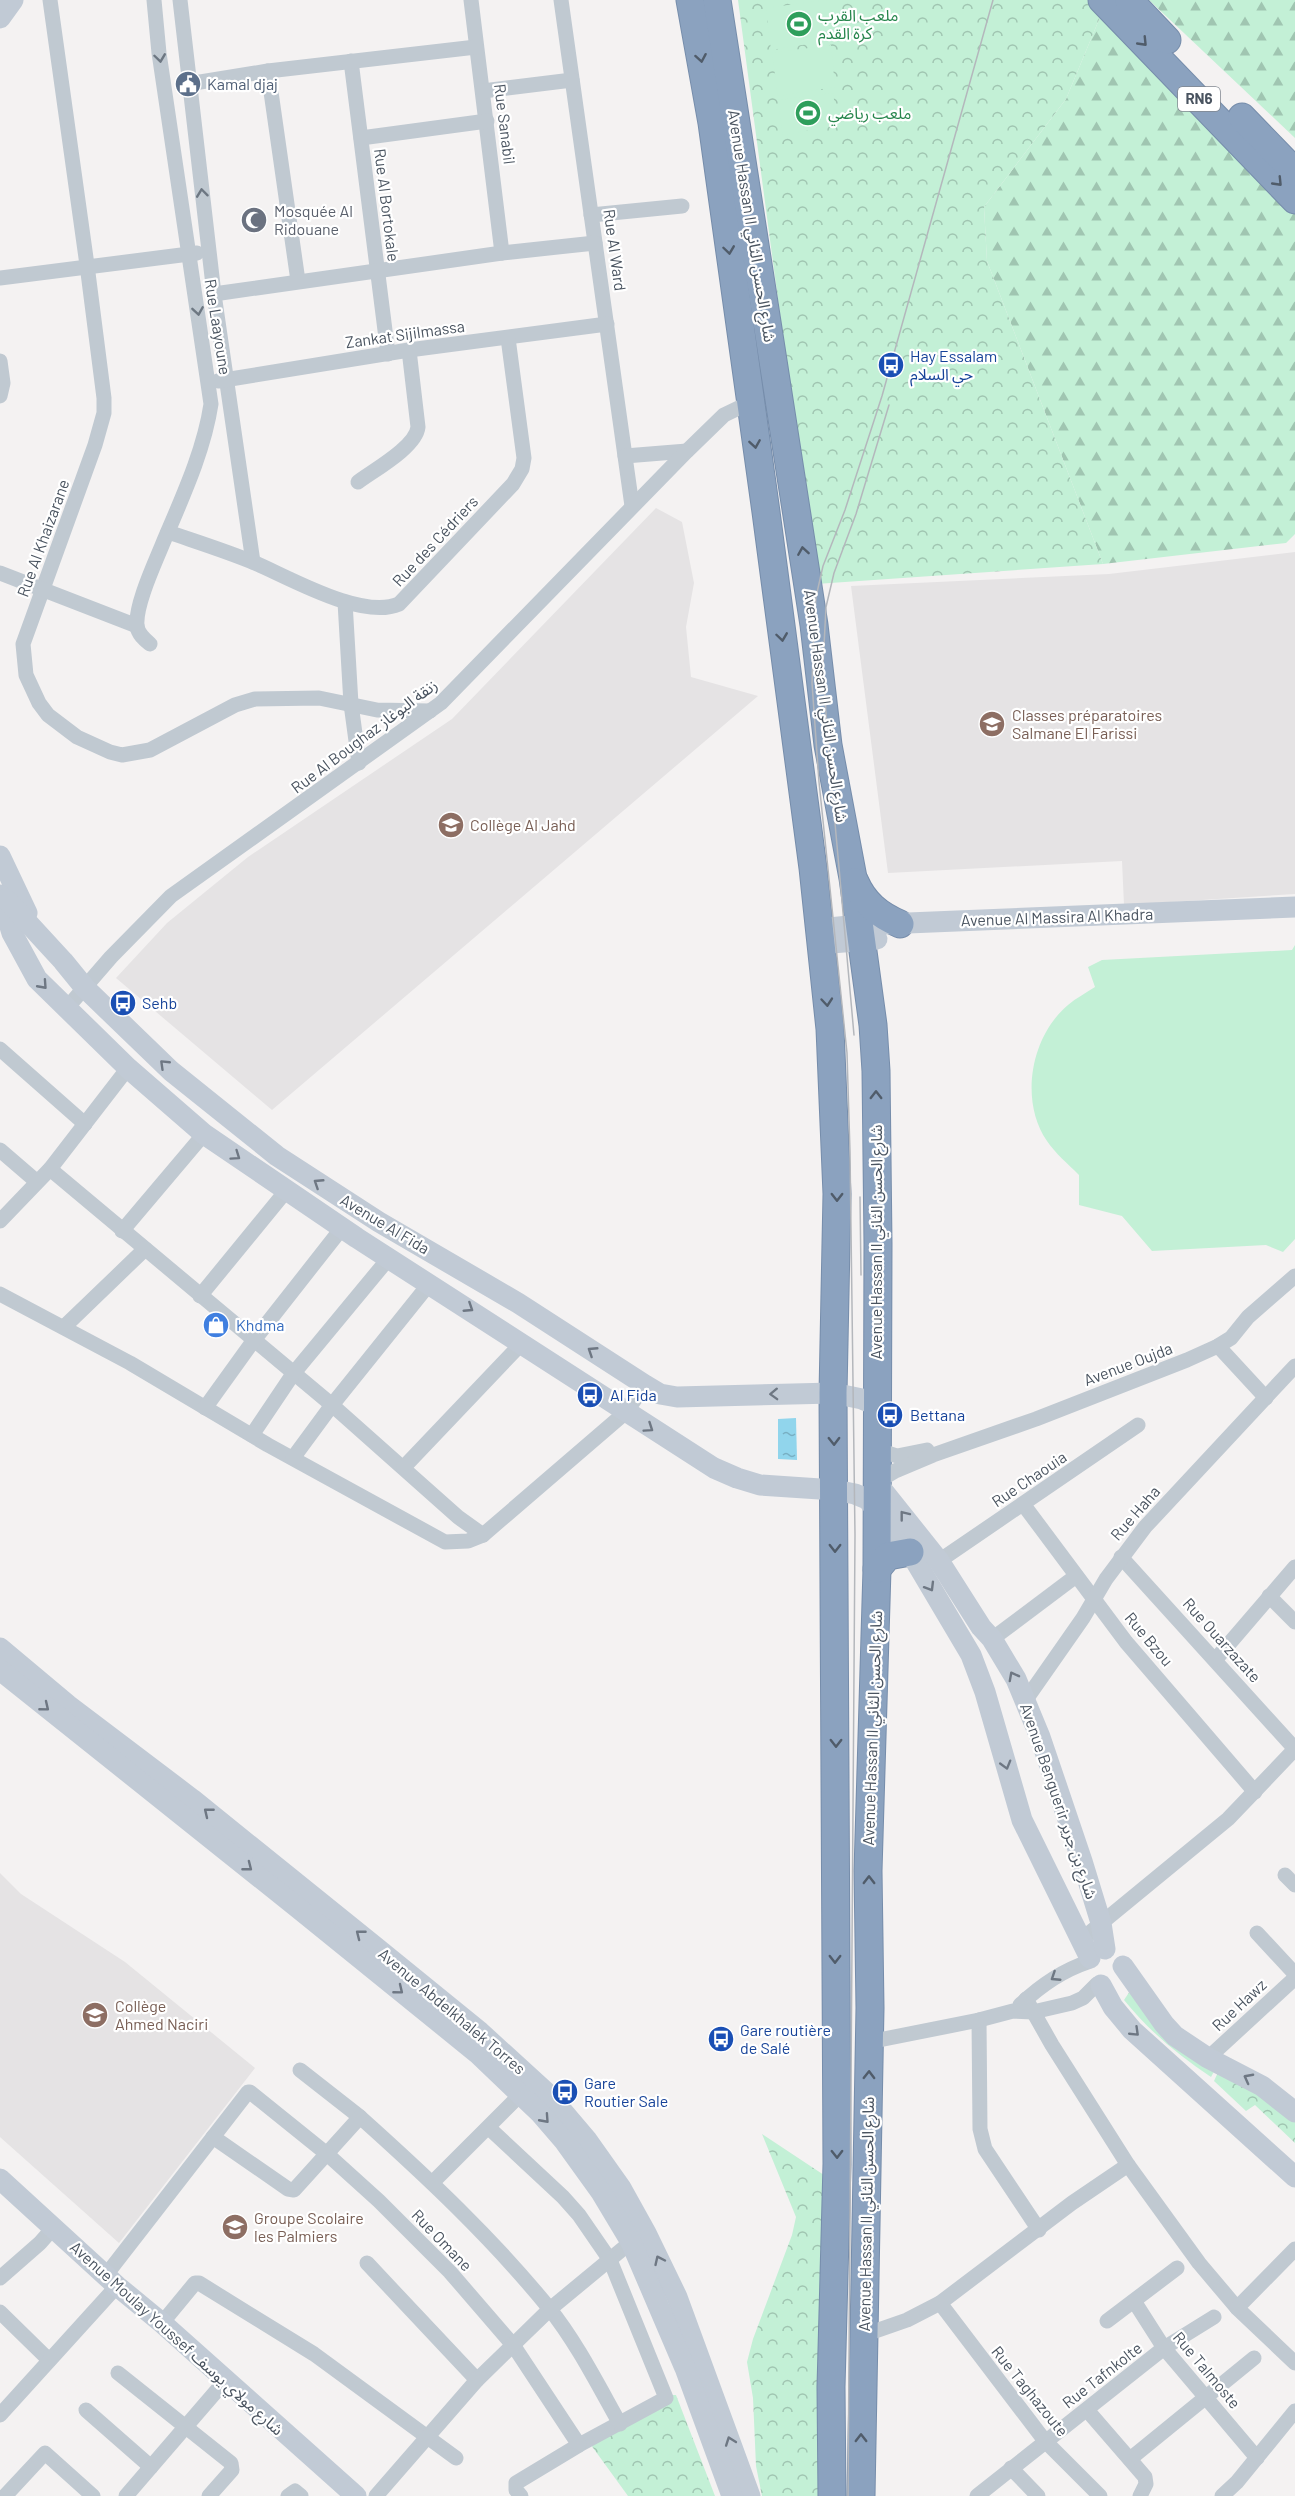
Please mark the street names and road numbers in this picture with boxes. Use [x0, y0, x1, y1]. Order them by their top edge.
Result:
street label: Rue Sanabil [491, 83, 520, 165]
road number: RN6 [1178, 87, 1220, 111]
street label: Avenue Hassan II شارع الحسن الثاني [721, 108, 780, 344]
street label: Rue Al Bortokale [371, 147, 404, 263]
street label: Rue Al Ward [600, 208, 631, 292]
street label: Rue Laayoune [202, 278, 235, 376]
street label: Zankat Sijilmassa [344, 316, 466, 351]
street label: Rue Al Khaizarane [12, 476, 73, 599]
street label: Rue des Cédriers [388, 491, 481, 590]
street label: Avenue Hassan II شارع الحسن الثاني [797, 588, 852, 824]
street label: Rue Al Boughaz زنقة البوغاز [287, 674, 441, 798]
street label: Avenue Al Massira Al Khadra [960, 904, 1154, 929]
street label: Avenue Hassan II شارع الحسن الثاني [866, 1124, 889, 1360]
street label: Avenue Al Fida [337, 1189, 433, 1258]
street label: Avenue Oujda [1081, 1338, 1175, 1389]
street label: Rue Chaouia [988, 1447, 1070, 1511]
street label: Rue Haha [1106, 1482, 1163, 1544]
street label: Rue Ouarzazate [1179, 1593, 1265, 1686]
street label: Rue Bzou [1121, 1608, 1177, 1670]
street label: Avenue Hassan II شارع الحسن الثاني [858, 1610, 889, 1846]
street label: Avenue Benguerir شارع بن جرير [1013, 1700, 1102, 1903]
street label: Avenue Abdelkhalek Torres [375, 1944, 530, 2078]
street label: Rue Hawz [1208, 1975, 1270, 2035]
street label: Avenue Hassan II شارع الحسن الثاني [854, 2096, 881, 2332]
street label: Rue Omane [408, 2205, 476, 2274]
street label: Avenue Moulay Youssef شارع مولاي يوسف [64, 2237, 288, 2441]
street label: Rue Talmoste [1170, 2327, 1245, 2412]
street label: Rue Tafnkolte [1058, 2338, 1145, 2412]
street label: Rue Taghazoute [988, 2342, 1073, 2440]

